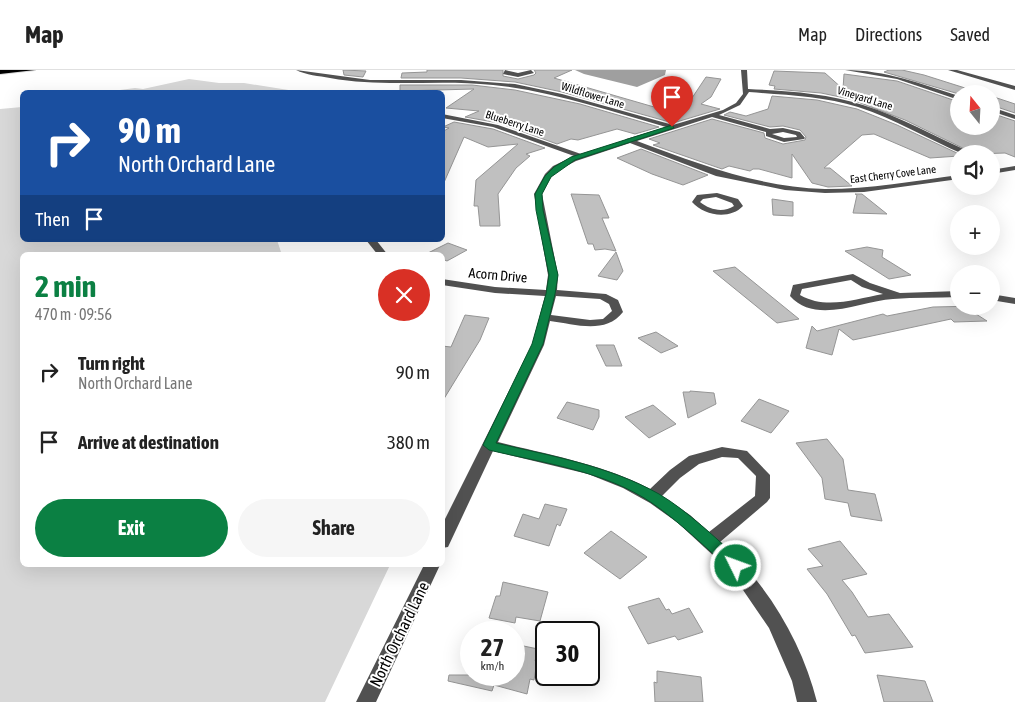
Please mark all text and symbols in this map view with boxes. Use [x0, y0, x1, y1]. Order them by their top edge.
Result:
text: Map [25, 21, 64, 48]
text: Map [798, 24, 827, 45]
text: Directions [855, 24, 922, 45]
text: Saved [950, 24, 990, 45]
pin [651, 76, 693, 127]
street label: Wildflower Lane [560, 80, 626, 110]
icon: arrive [658, 83, 686, 111]
street label: Vineyard Lane [836, 84, 894, 112]
north arrow [950, 85, 1000, 135]
map controls [950, 85, 1000, 315]
street label: Blueberry Lane [484, 108, 546, 138]
icon: right [35, 110, 100, 175]
text: 90 m [118, 110, 181, 150]
button: sound [950, 145, 1000, 195]
text: North Orchard Lane [118, 151, 275, 177]
street label: East Cherry Cove Lane [849, 163, 937, 185]
icon: arrive [80, 205, 108, 233]
button: + [950, 205, 1000, 255]
text: Then [35, 208, 70, 230]
street label: Acorn Drive [468, 264, 528, 286]
button: − [950, 265, 1000, 315]
text: 2 min [35, 269, 96, 303]
button: close [378, 269, 430, 321]
text: 470 m · 09:56 [35, 305, 112, 323]
text: Turn right [78, 352, 145, 374]
icon: right [35, 358, 63, 386]
text: 90 m [396, 361, 430, 383]
text: North Orchard Lane [78, 374, 192, 392]
icon: arrive [35, 428, 63, 456]
text: Arrive at destination [78, 431, 219, 453]
text: 380 m [387, 431, 430, 453]
button: Exit [35, 499, 228, 557]
button: Share [238, 499, 430, 557]
position arrow [709, 539, 761, 591]
street label: North Orchard Lane [366, 579, 432, 689]
speed limit sign: 30 [535, 621, 600, 686]
text: 27 [481, 633, 504, 661]
text: km/h [481, 659, 504, 673]

